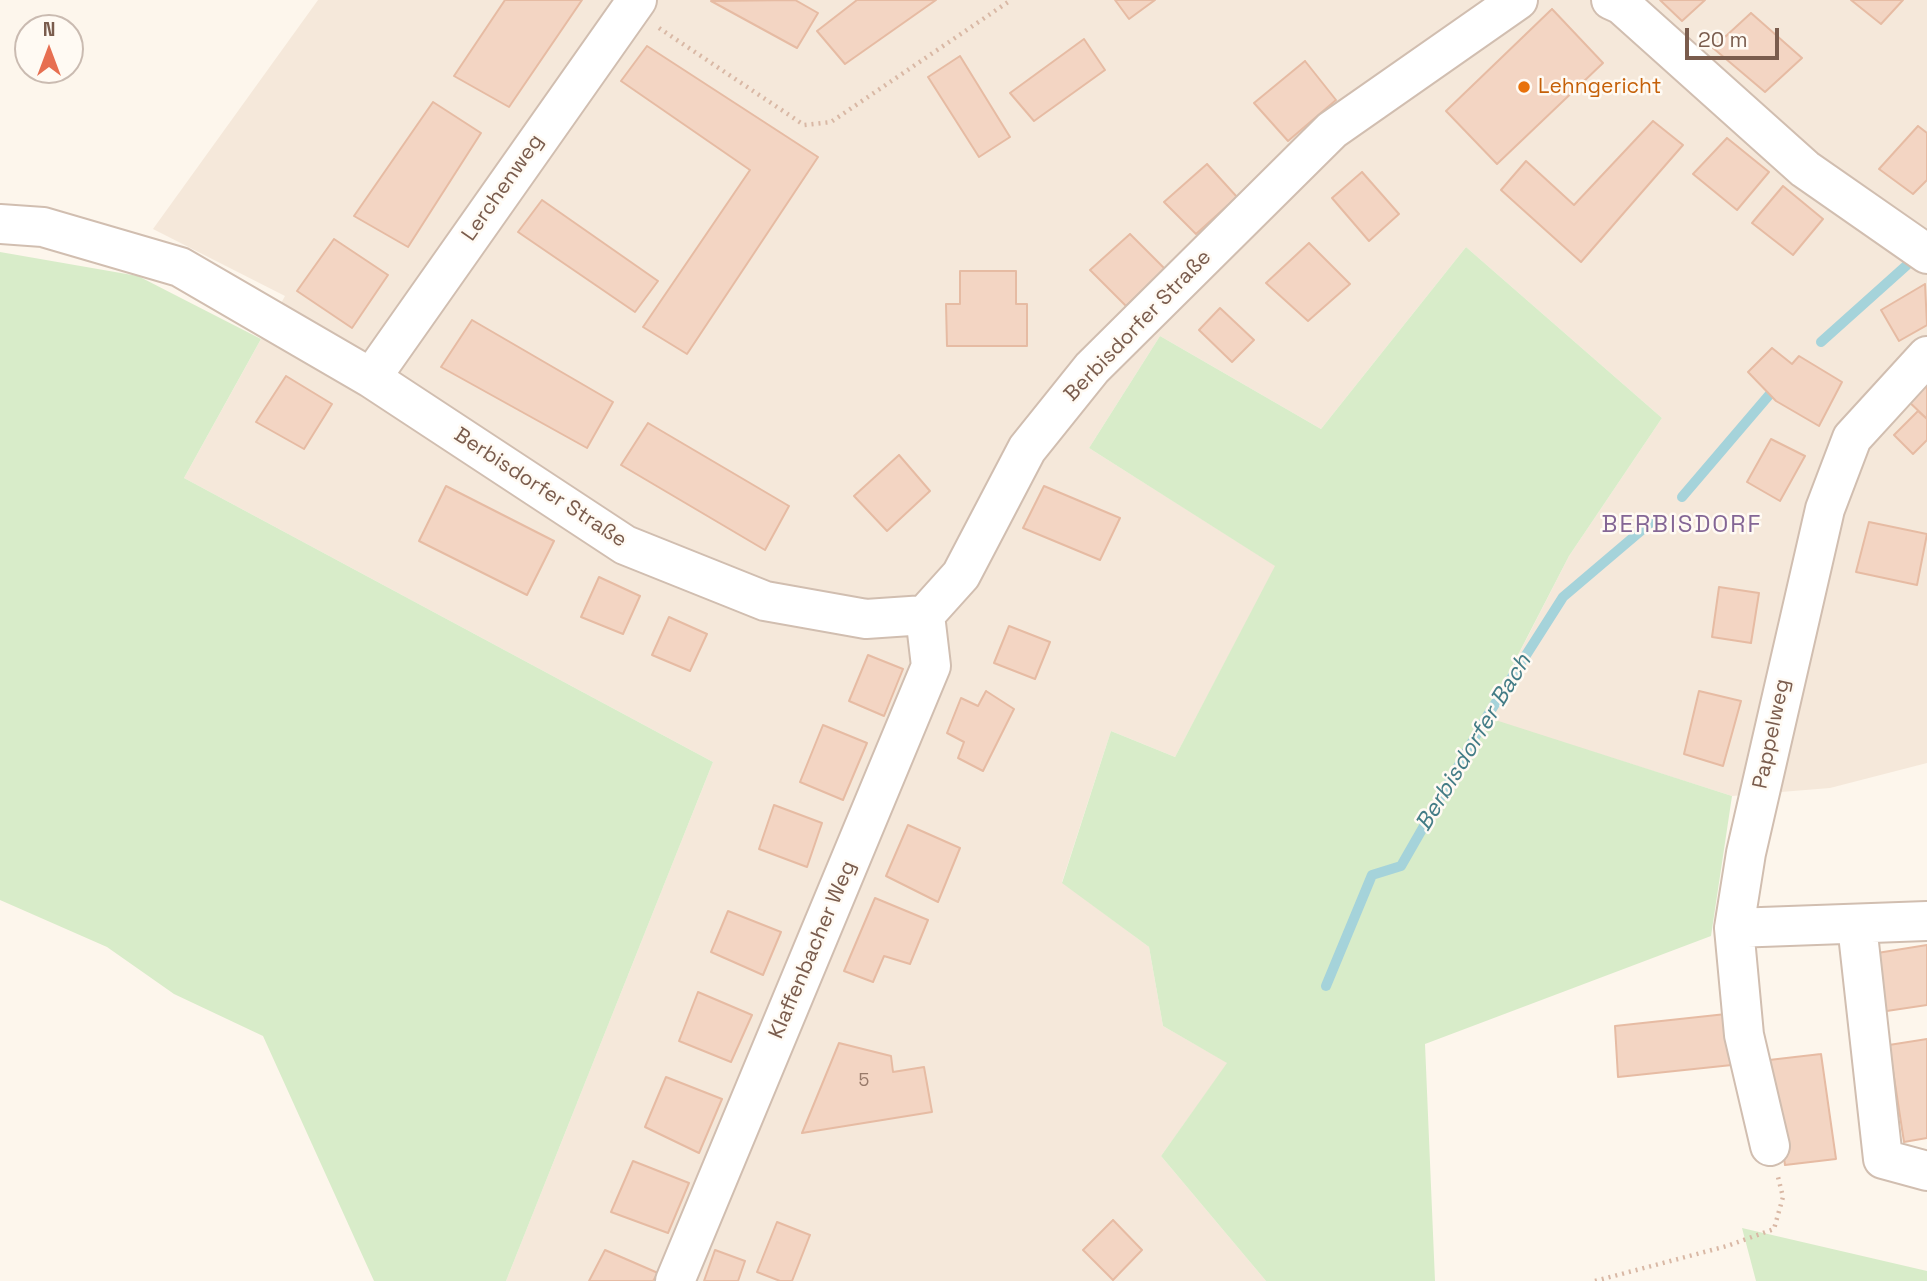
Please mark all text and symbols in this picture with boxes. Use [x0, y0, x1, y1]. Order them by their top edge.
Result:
north arrow [14, 14, 84, 84]
scale bar [1689, 14, 1784, 58]
text: N [43, 17, 55, 42]
text: 20 m [1698, 26, 1748, 53]
place label: Lehngericht [1538, 74, 1661, 100]
marker: Lehngericht [1516, 79, 1532, 95]
street label: Lerchenweg [457, 130, 549, 246]
street label: Berbisdorfer Straße [1059, 245, 1217, 407]
street label: Berbisdorfer Straße [449, 423, 631, 553]
district label: BERBISDORF [1603, 511, 1761, 539]
water label: Berbisdorfer Bach [1410, 650, 1538, 836]
street label: Pappelweg [1748, 677, 1796, 791]
street label: Klaffenbacher Weg [764, 857, 862, 1043]
house number: 5 [859, 1070, 869, 1092]

